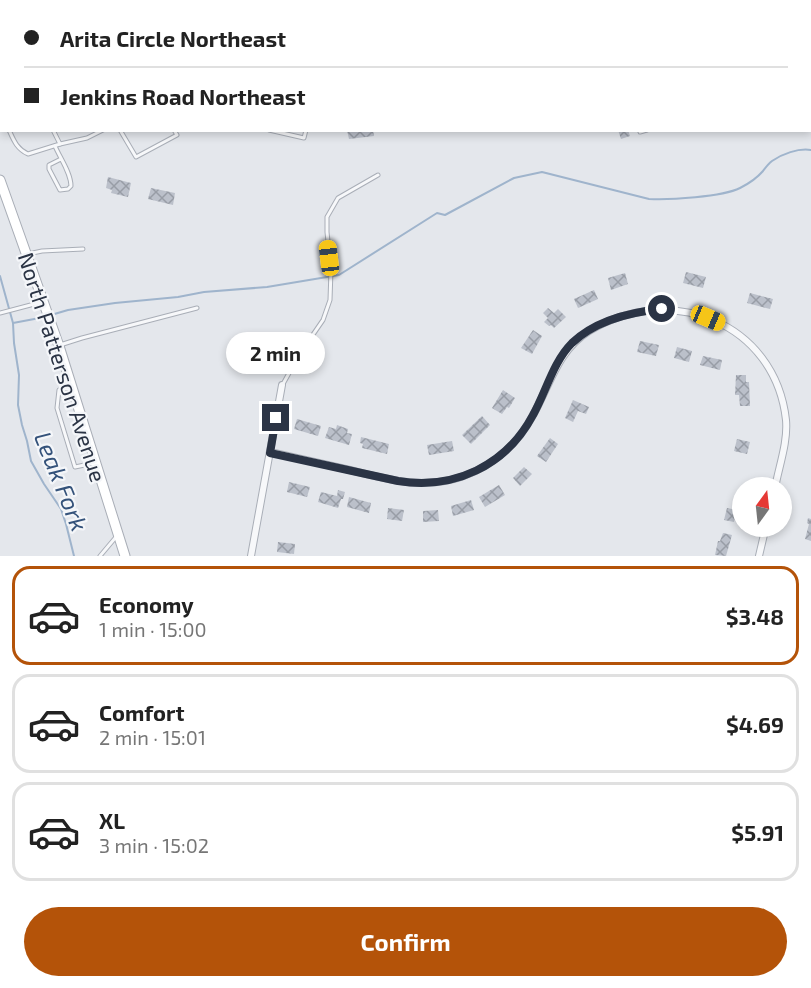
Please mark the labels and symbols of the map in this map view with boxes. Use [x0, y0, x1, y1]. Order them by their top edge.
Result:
car [318, 239, 340, 277]
street label: North Patterson Avenue [14, 249, 112, 485]
route start [648, 295, 675, 322]
car [688, 303, 728, 333]
callout: 2 min [226, 331, 326, 373]
route end [262, 404, 289, 431]
water label: Leak Fork [29, 427, 95, 535]
north arrow [732, 477, 792, 537]

